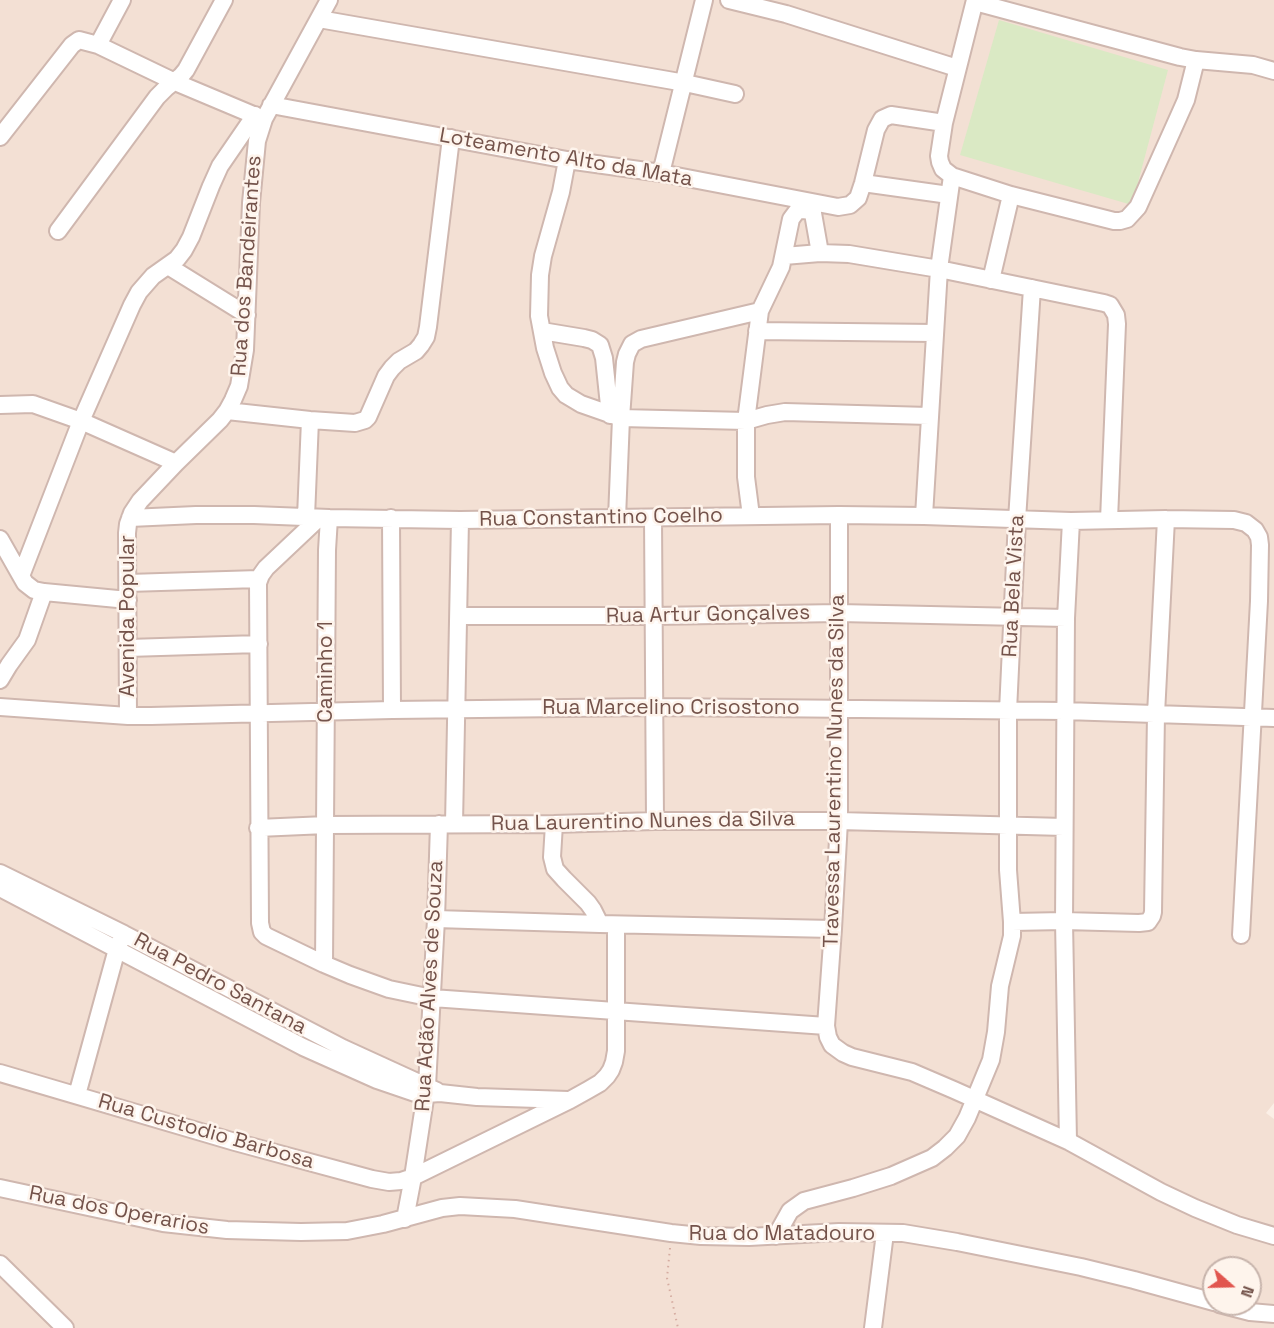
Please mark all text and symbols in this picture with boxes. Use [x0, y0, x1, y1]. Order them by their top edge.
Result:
street label: Loteamento Alto da Mata [437, 123, 695, 193]
street label: Rua dos Bandeirantes [227, 155, 267, 377]
street label: Rua Constantino Coelho [479, 503, 723, 533]
street label: Rua Bela Vista [998, 514, 1030, 658]
street label: Avenida Popular [115, 535, 141, 697]
street label: Travessa Laurentino Nunes da Silva [819, 594, 851, 948]
street label: Rua Artur Gonçalves [606, 601, 810, 629]
street label: Caminho 1 [313, 621, 339, 723]
street label: Rua Marcelino Crisostono [542, 695, 800, 721]
street label: Rua Laurentino Nunes da Silva [491, 807, 795, 837]
street label: Rua Adão Alves de Souza [411, 860, 449, 1112]
street label: Rua Pedro Santana [129, 928, 311, 1040]
street label: Rua Custodio Barbosa [95, 1089, 317, 1175]
street label: Rua dos Operarios [27, 1181, 211, 1241]
street label: Rua do Matadouro [689, 1221, 875, 1247]
north arrow [1202, 1256, 1262, 1316]
text: N [1236, 1283, 1259, 1300]

